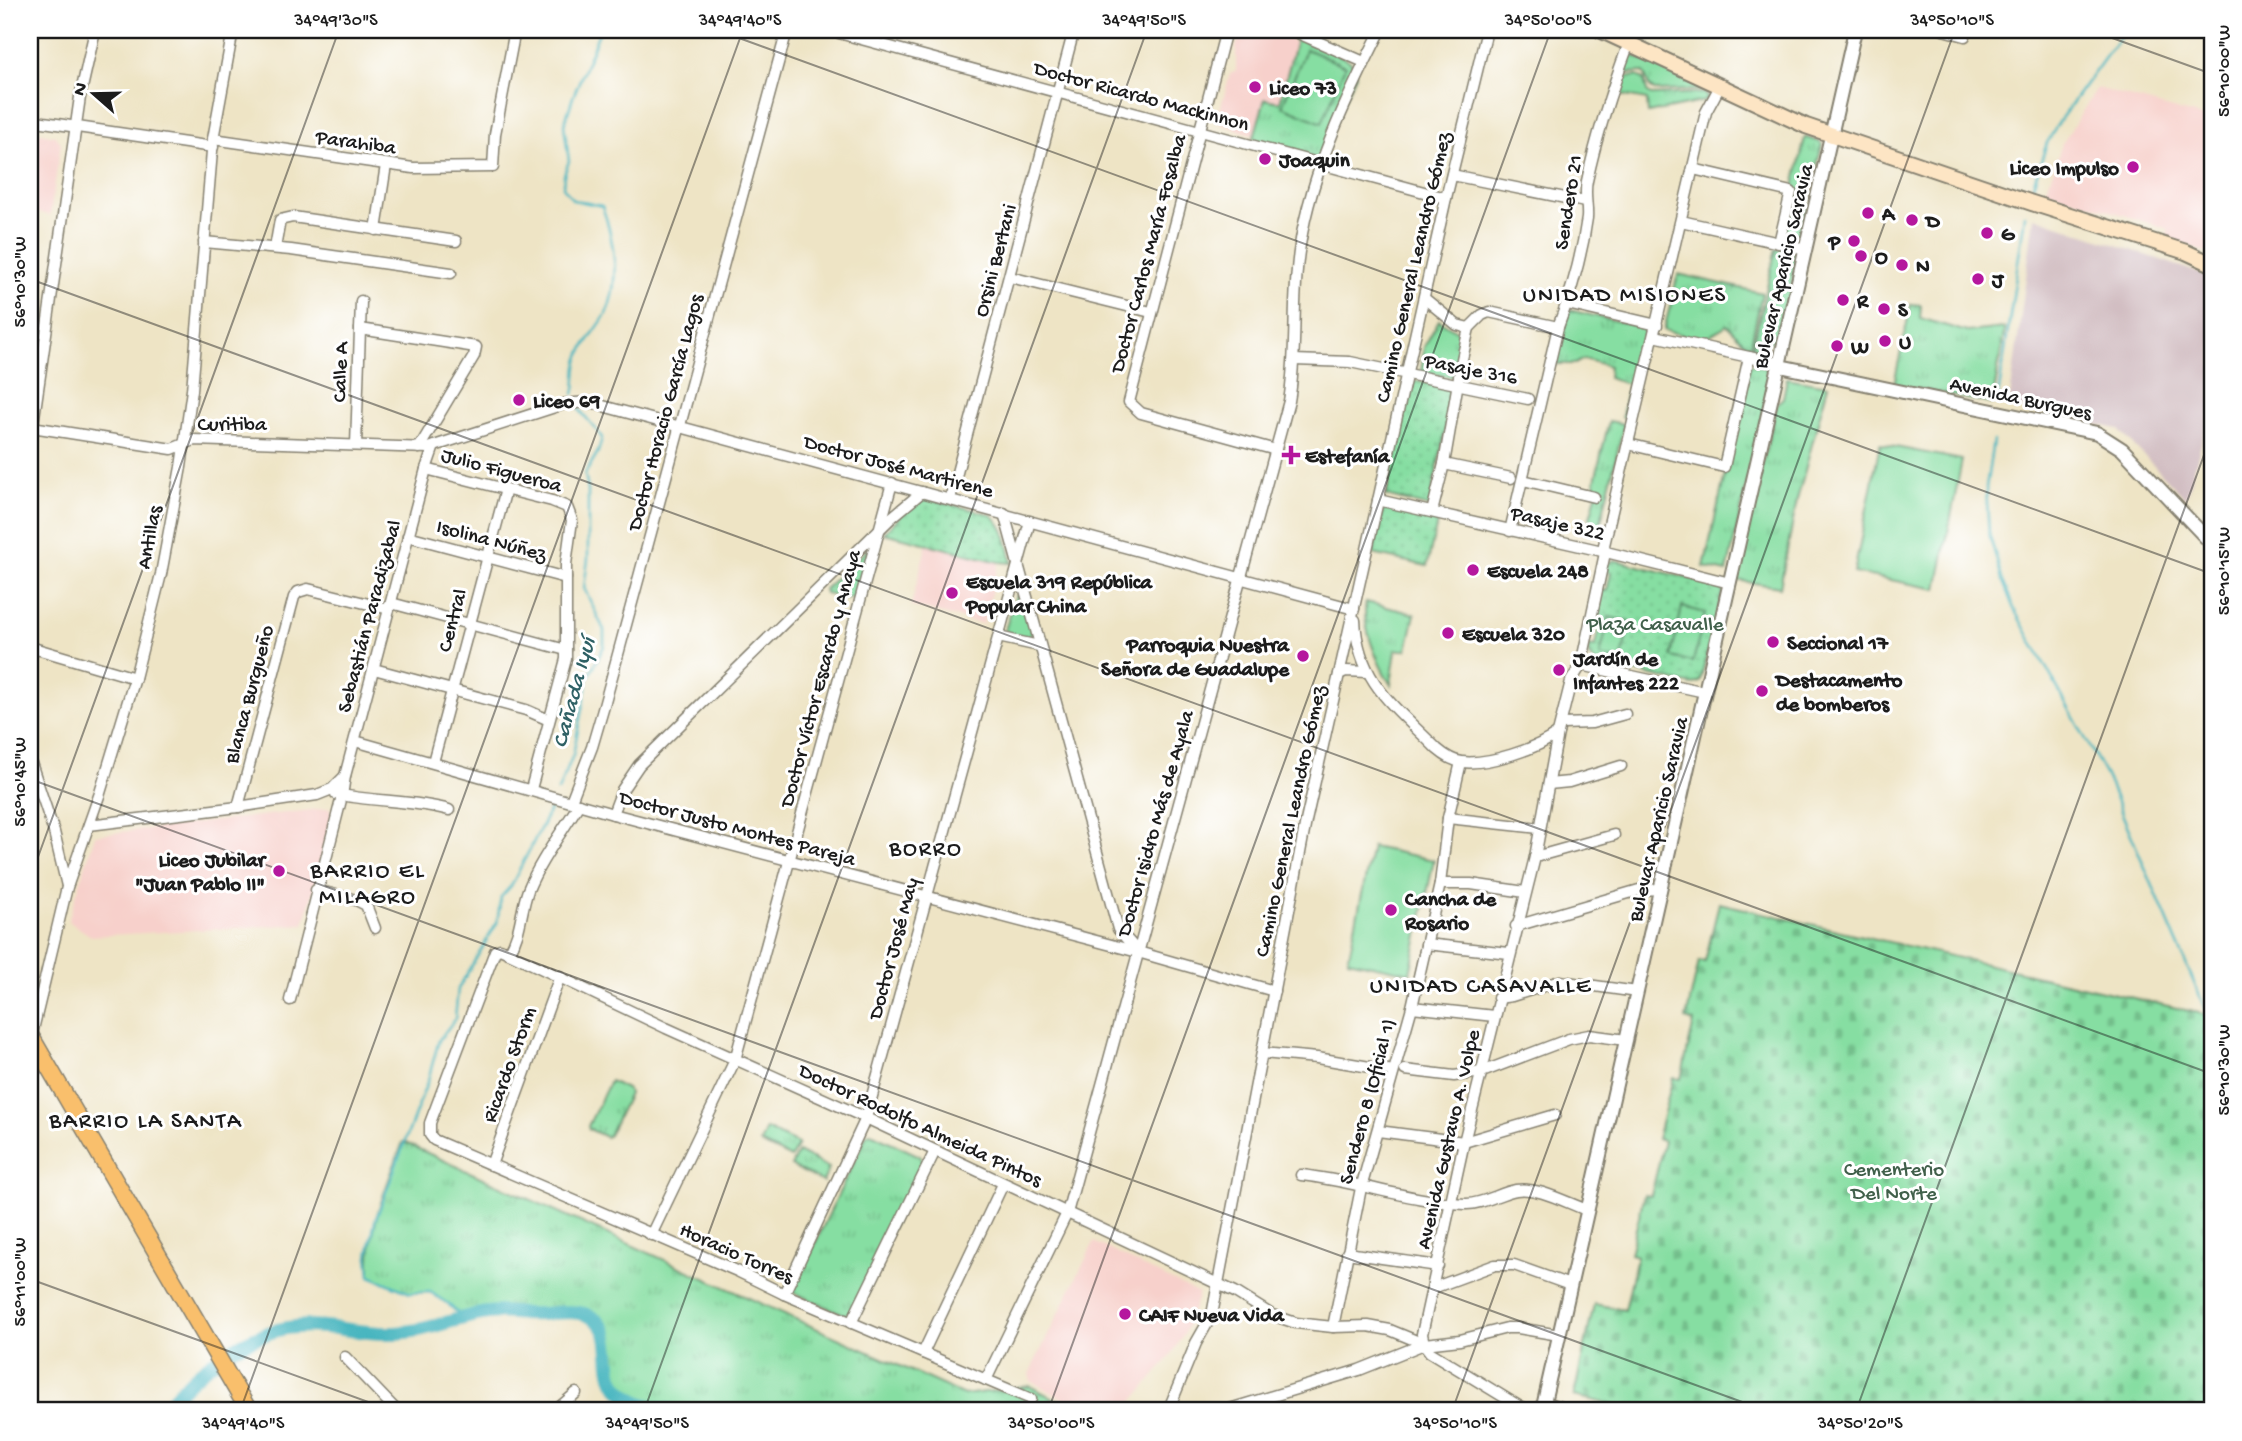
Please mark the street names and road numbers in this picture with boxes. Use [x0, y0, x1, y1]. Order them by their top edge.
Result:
street label: Doctor Ricardo Mackinnon [1029, 57, 1251, 139]
street label: Parahiba [313, 126, 399, 163]
street label: Camino General Leandro Gómez [1372, 129, 1459, 405]
street label: Doctor Carlos María Fosalba [1106, 131, 1195, 378]
street label: Sendero 21 [1551, 153, 1590, 252]
street label: Bulevar Aparicio Saravia [1749, 161, 1821, 373]
street label: Orsini Bertani [970, 202, 1024, 320]
street label: Doctor Horacio García Lagos [623, 291, 711, 536]
street label: Calle A [329, 340, 356, 403]
street label: Pasaje 316 [1421, 350, 1519, 393]
street label: Avenida Burgues [1947, 373, 2095, 428]
street label: Curitiba [197, 414, 268, 439]
street label: Doctor José Martirene [799, 431, 997, 506]
street label: Julio Figueroa [438, 444, 565, 501]
street label: Pasaje 322 [1507, 502, 1607, 548]
street label: Antillas [133, 503, 170, 572]
street label: Isolina Núñez [433, 516, 550, 569]
street label: Sebastián Paradizabal [334, 518, 409, 716]
street label: Doctor Víctor Escardo y Anaya [775, 546, 869, 812]
street label: Central [434, 587, 475, 655]
street label: Blanca Burgueño [221, 623, 282, 768]
street label: Camino General Leandro Gómez [1251, 683, 1334, 960]
street label: Doctor Isidro Más de Ayala [1113, 707, 1202, 942]
street label: Bulevar Aparicio Saravia [1624, 714, 1696, 926]
street label: Doctor Justo Montes Pareja [614, 786, 859, 874]
street label: Doctor José May [864, 875, 926, 1024]
street label: Ricardo Storm [479, 1004, 544, 1127]
street label: Sendero 8 (Oficial 1) [1335, 1016, 1404, 1187]
street label: Avenida Gustavo A. Volpe [1413, 1026, 1488, 1252]
street label: Doctor Rodolfo Almeida Pintos [792, 1059, 1046, 1195]
street label: Horacio Torres [675, 1219, 798, 1292]

